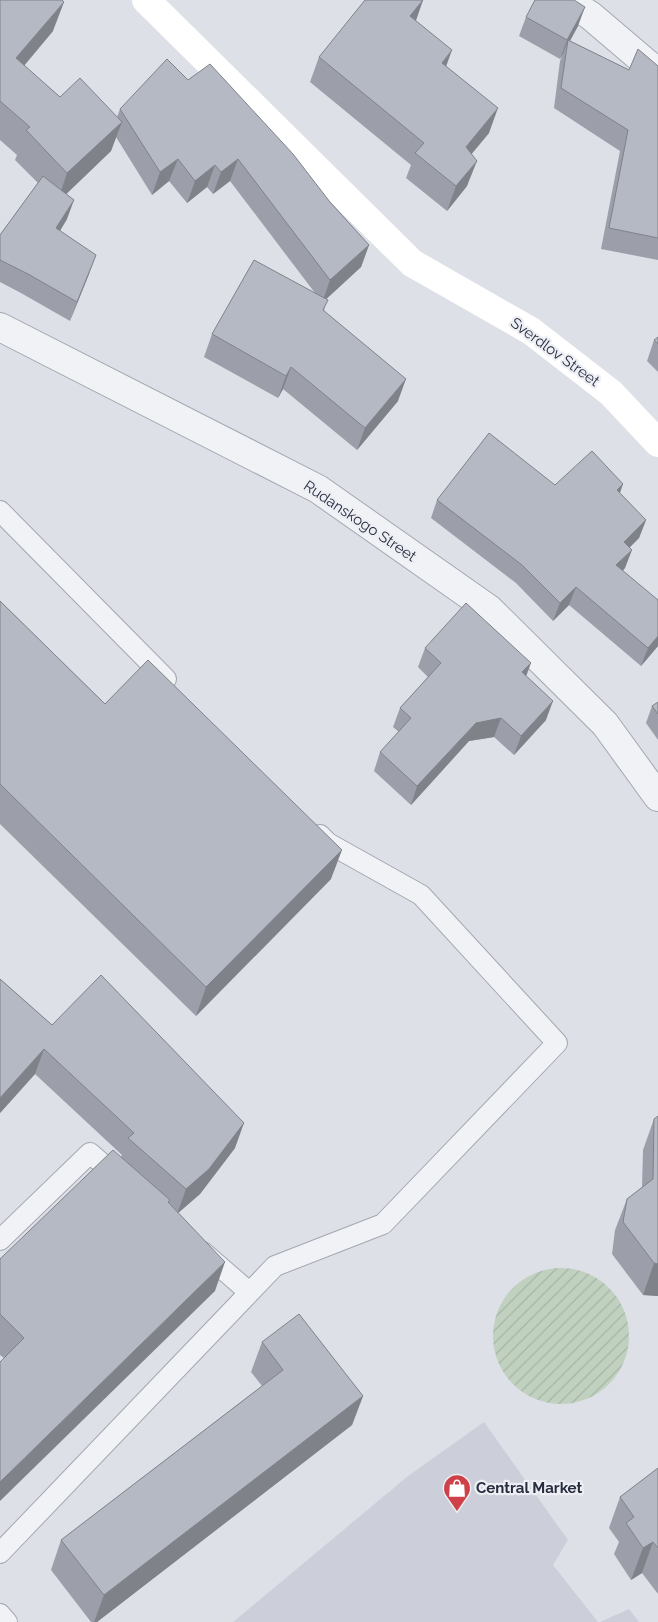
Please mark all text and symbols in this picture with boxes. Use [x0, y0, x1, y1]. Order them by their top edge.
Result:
street label: Sverdlov Street [507, 314, 603, 390]
street label: Rudanskogo Street [300, 477, 420, 565]
shop icon: Central Market [442, 1473, 472, 1512]
place label: Central Market [476, 1479, 583, 1497]

